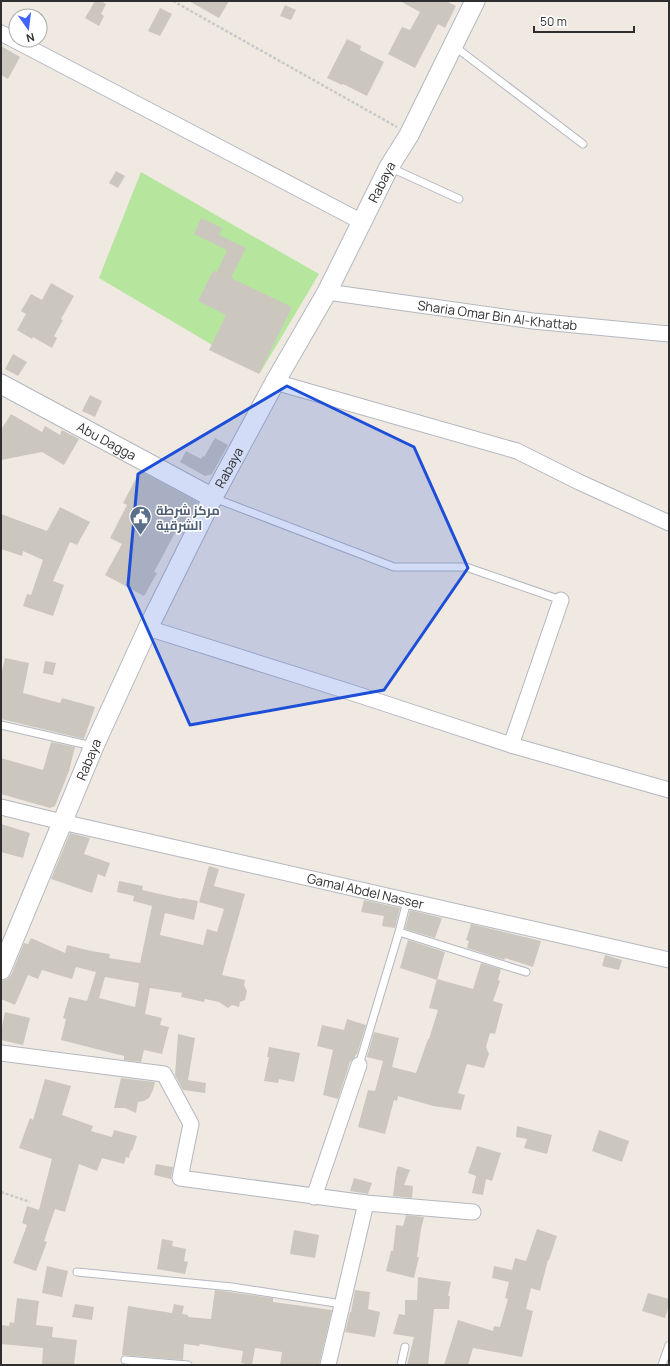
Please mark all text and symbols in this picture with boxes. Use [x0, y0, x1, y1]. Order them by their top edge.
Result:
north arrow [8, 8, 48, 48]
scale bar [534, 8, 634, 34]
text: 50 m [540, 13, 567, 30]
text: N [25, 30, 36, 46]
street label: Rabaya [364, 158, 399, 206]
street label: Sharia Omar Bin Al-Khattab [416, 296, 578, 334]
street label: Abu Dagga [74, 418, 140, 464]
street label: Rabaya [211, 444, 247, 491]
place label: مركز شرطة الشرقية [156, 501, 220, 534]
public building icon: مركز شرطة الشرقية [127, 504, 153, 537]
street label: Rabaya [72, 736, 105, 783]
street label: Gamal Abdel Nasser [305, 869, 426, 913]

